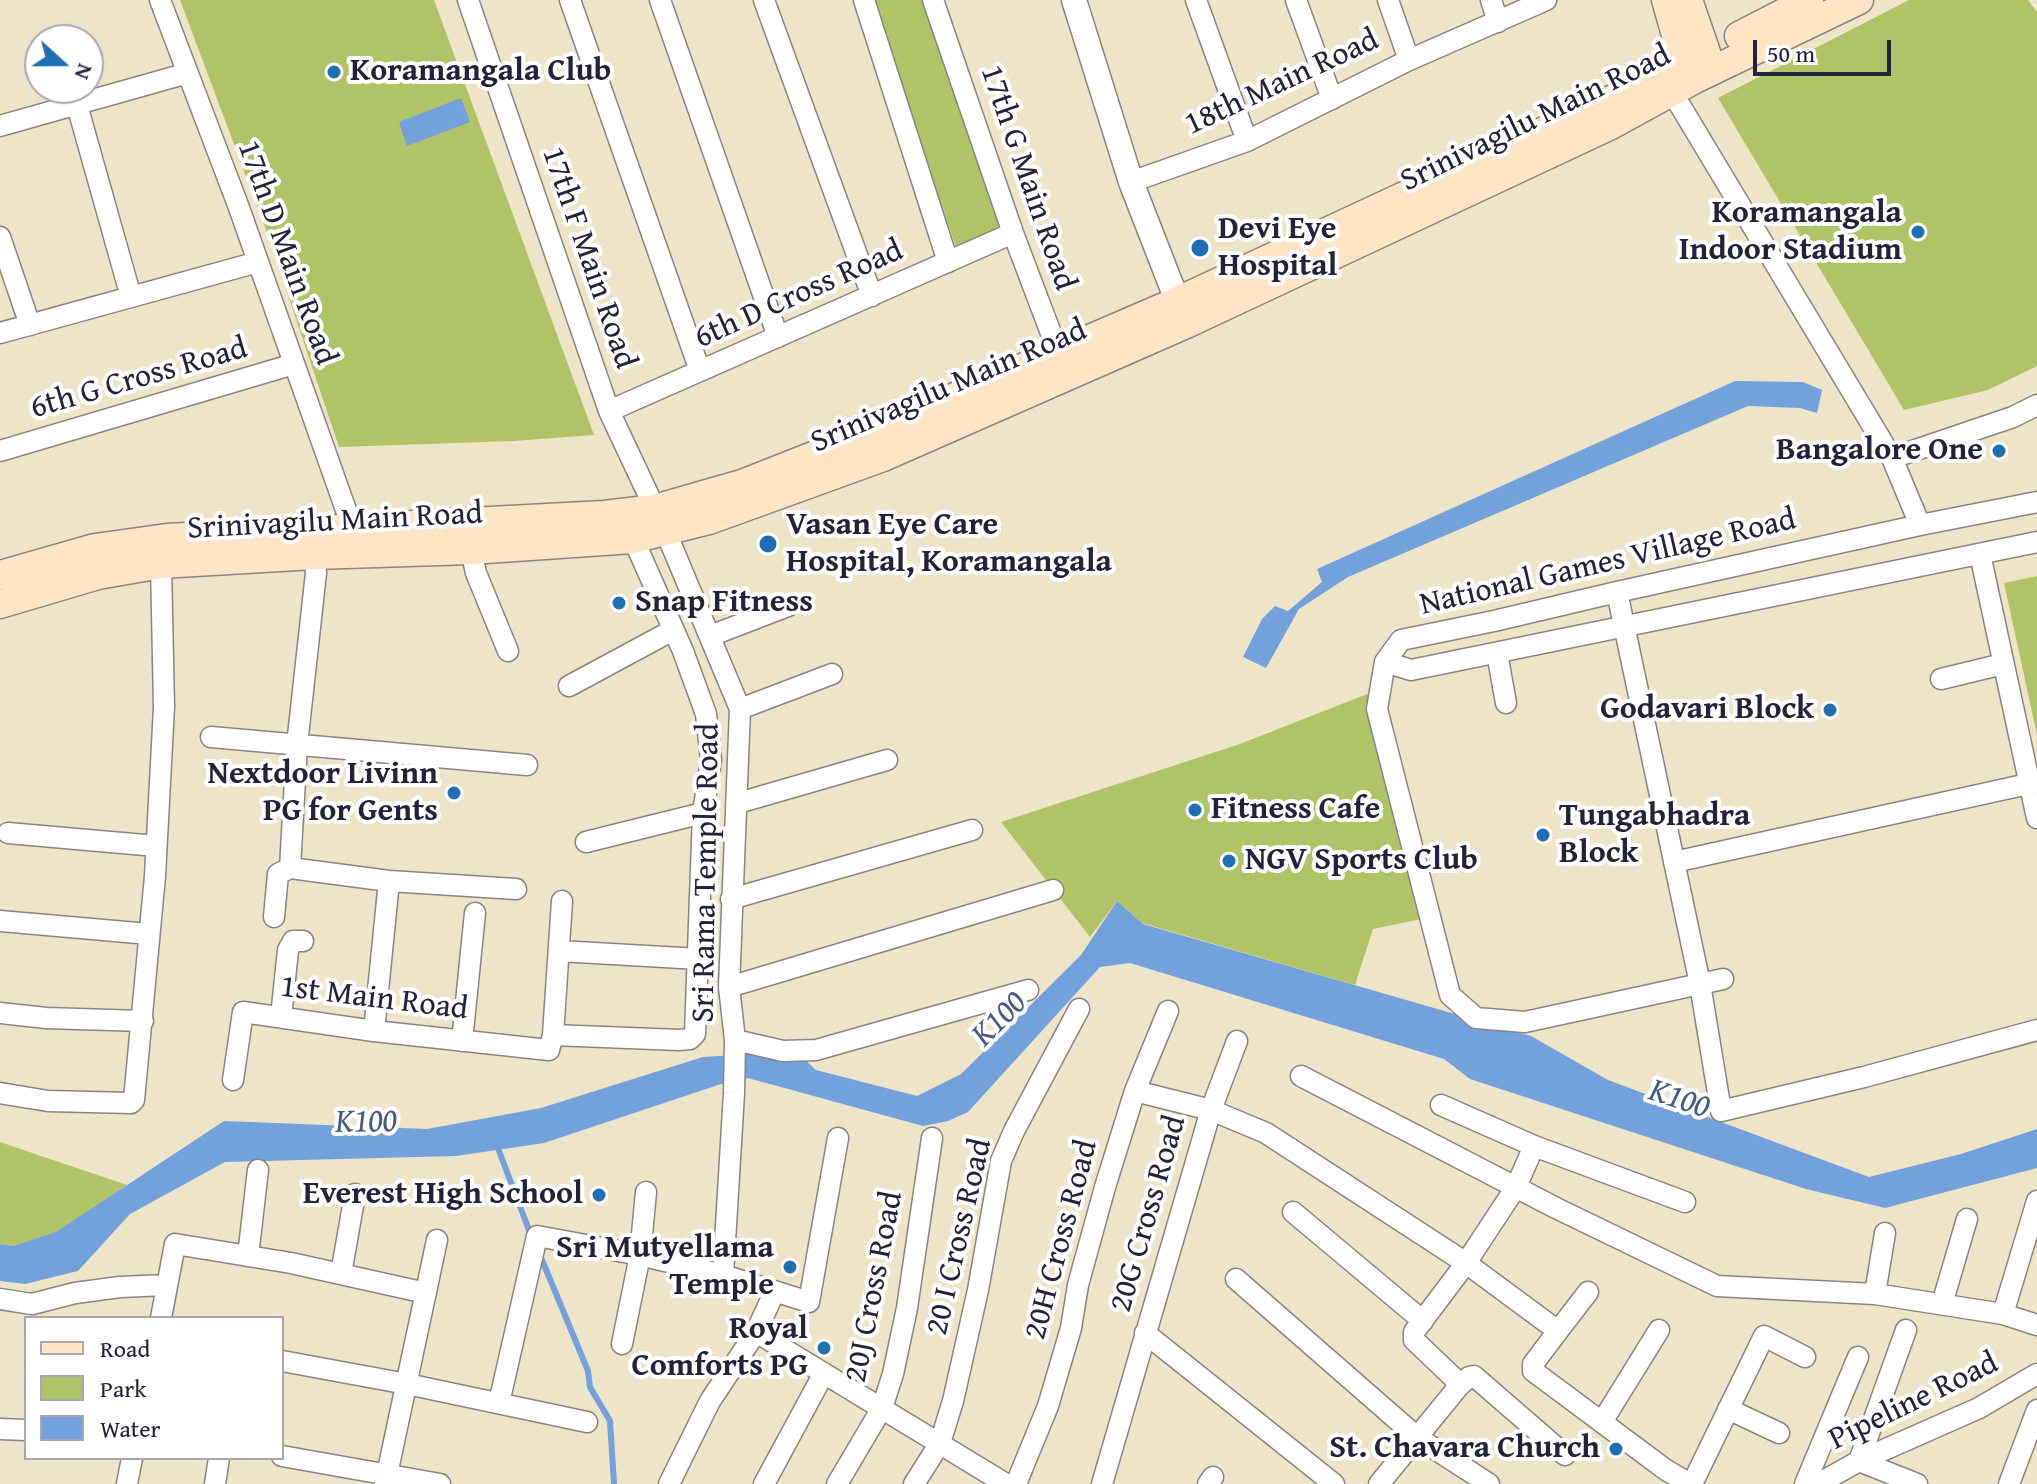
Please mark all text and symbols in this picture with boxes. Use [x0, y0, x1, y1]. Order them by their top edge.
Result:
street label: 18th Main Road [1179, 21, 1385, 145]
north arrow [24, 24, 104, 104]
scale bar [1757, 24, 1895, 74]
text: 50 m [1767, 36, 1815, 71]
street label: Srinivagilu Main Road [1395, 37, 1677, 201]
place label: Koramangala Club [350, 53, 611, 91]
text: N [67, 59, 102, 84]
street label: 17th G Main Road [971, 60, 1083, 296]
marker: Koramangala Club [325, 63, 343, 81]
street label: 17th D Main Road [228, 136, 344, 370]
street label: 17th F Main Road [532, 142, 644, 374]
place label: Koramangala Indoor Stadium [1679, 195, 1902, 270]
place label: Devi Eye Hospital [1218, 211, 1338, 286]
marker: Koramangala Indoor Stadium [1909, 223, 1927, 241]
street label: 6th D Cross Road [689, 232, 909, 358]
marker: Devi Eye Hospital [1189, 237, 1211, 259]
street label: Srinivagilu Main Road [805, 312, 1093, 462]
street label: 6th G Cross Road [26, 330, 252, 428]
place label: Bangalore One [1776, 432, 1983, 470]
marker: Bangalore One [1990, 442, 2008, 460]
street label: Srinivagilu Main Road [186, 495, 484, 549]
street label: National Games Village Road [1416, 501, 1800, 625]
place label: Vasan Eye Care Hospital, Koramangala [786, 507, 1112, 582]
marker: Vasan Eye Care Hospital, Koramangala [757, 533, 779, 555]
place label: Snap Fitness [635, 584, 813, 622]
marker: Snap Fitness [610, 594, 628, 612]
place label: Godavari Block [1600, 691, 1814, 729]
marker: Godavari Block [1821, 701, 1839, 719]
street label: Sri Rama Temple Road [685, 723, 729, 1023]
place label: Nextdoor Livinn PG for Gents [208, 756, 438, 831]
marker: Nextdoor Livinn PG for Gents [445, 784, 463, 802]
place label: Fitness Cafe [1211, 791, 1380, 829]
place label: Tungabhadra Block [1559, 798, 1750, 873]
marker: Fitness Cafe [1186, 801, 1204, 819]
marker: Tungabhadra Block [1534, 826, 1552, 844]
place label: NGV Sports Club [1245, 842, 1478, 880]
marker: NGV Sports Club [1220, 852, 1238, 870]
street label: 1st Main Road [278, 968, 470, 1030]
water label: K100 [964, 984, 1036, 1056]
water label: K100 [1643, 1071, 1715, 1129]
water label: K100 [335, 1102, 397, 1144]
street label: 20G Cross Road [1103, 1111, 1195, 1317]
street label: 20 I Cross Road [919, 1135, 1001, 1339]
street label: 20H Cross Road [1017, 1136, 1107, 1344]
place label: Everest High School [303, 1176, 583, 1214]
marker: Everest High School [590, 1186, 608, 1204]
street label: 20J Cross Road [838, 1188, 912, 1386]
place label: Sri Mutyellama Temple [556, 1230, 774, 1305]
marker: Sri Mutyellama Temple [781, 1258, 799, 1276]
place label: Royal Comforts PG [632, 1311, 808, 1386]
legend [24, 1316, 284, 1460]
text: Road [100, 1331, 150, 1366]
marker: Royal Comforts PG [815, 1339, 833, 1357]
street label: Pipeline Road [1823, 1345, 2005, 1459]
text: Park [100, 1371, 146, 1406]
text: Water [100, 1411, 160, 1446]
place label: St. Chavara Church [1329, 1430, 1600, 1468]
marker: St. Chavara Church [1607, 1440, 1625, 1458]

